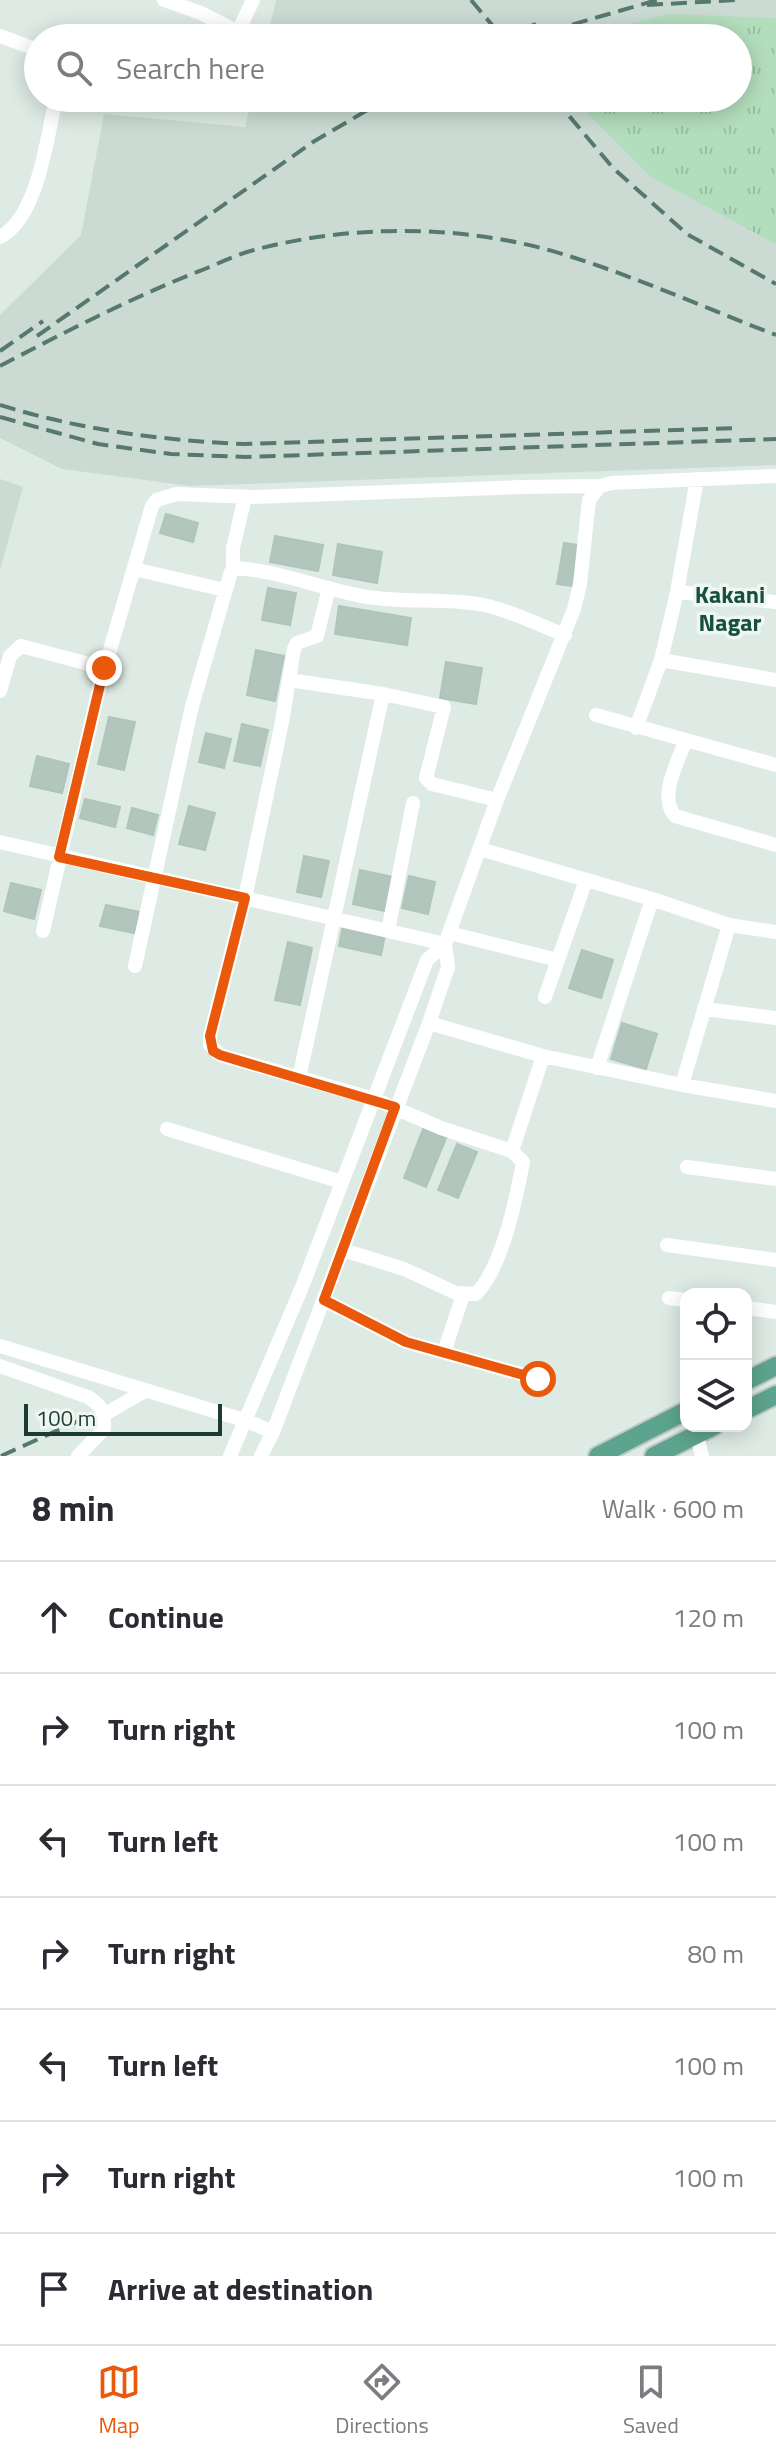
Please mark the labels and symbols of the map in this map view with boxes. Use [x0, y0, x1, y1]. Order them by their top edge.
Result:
district label: Kakani Nagar [695, 576, 765, 640]
route end [86, 650, 122, 686]
route start [520, 1361, 556, 1397]
scale bar [24, 1400, 222, 1436]

